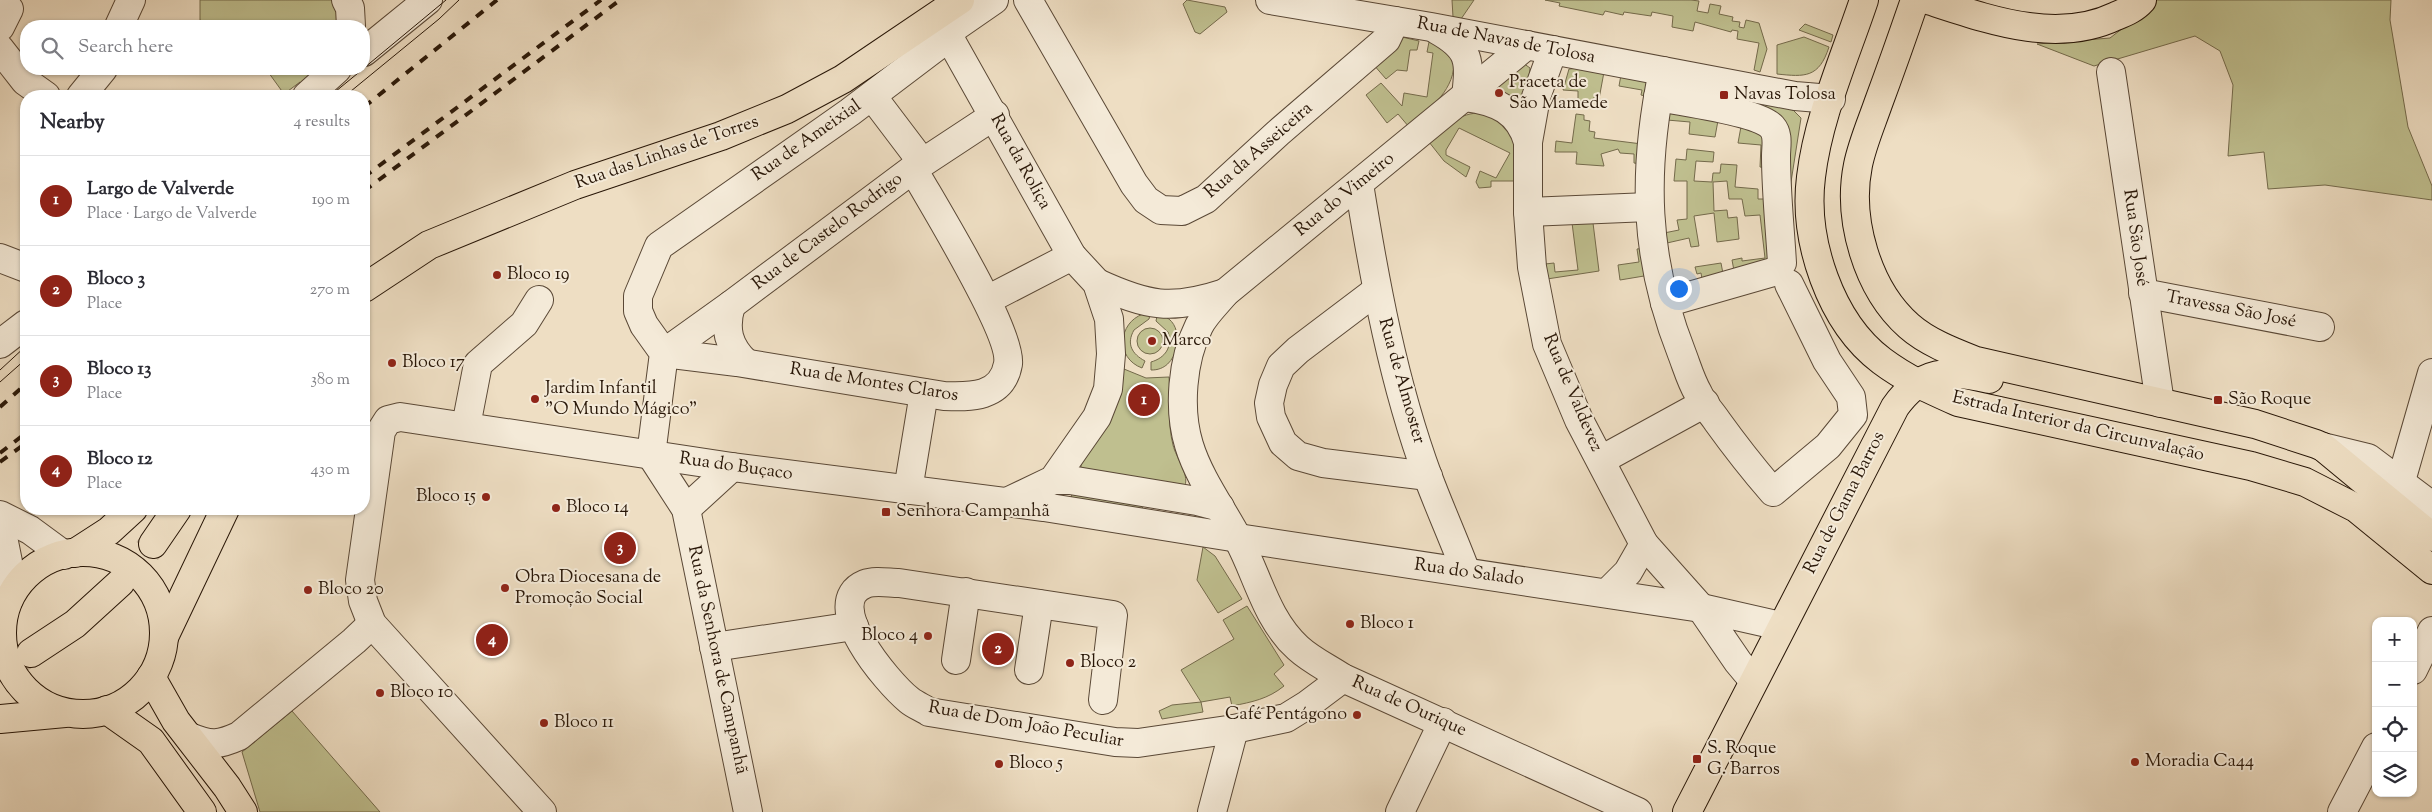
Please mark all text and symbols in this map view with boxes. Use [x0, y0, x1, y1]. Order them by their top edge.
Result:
street label: Rua de Navas de Tolosa [1415, 11, 1597, 71]
search box [20, 20, 370, 75]
icon: search [38, 34, 66, 62]
text: Search here [78, 34, 173, 61]
place label: Praceta de São Mamede [1509, 70, 1608, 117]
place label: Navas Tolosa [1734, 82, 1836, 108]
marker: Praceta de São Mamede [1493, 87, 1505, 99]
marker: Navas Tolosa [1718, 89, 1730, 101]
street label: Rua de Ameixial [747, 94, 867, 188]
street label: Rua da Asseiceira [1199, 97, 1319, 205]
text: Nearby [40, 108, 105, 138]
street label: Rua das Linhas de Torres [572, 109, 762, 197]
street label: Rua da Roliça [983, 109, 1057, 215]
text: 4 results [294, 111, 350, 134]
street label: Rua do Vimeiro [1289, 146, 1401, 243]
street label: Rua de Castelo Rodrigo [747, 167, 909, 297]
text: Largo de Valverde [87, 176, 234, 203]
street label: Rua São José [2115, 188, 2155, 288]
text: 1 [53, 189, 59, 212]
text: 190 m [312, 189, 350, 212]
text: Place · Largo de Valverde [87, 203, 257, 226]
place label: Bloco 19 [507, 262, 570, 288]
text: Bloco 3 [87, 266, 145, 293]
marker: Bloco 19 [491, 269, 503, 281]
your location [1666, 276, 1692, 302]
text: 2 [52, 279, 60, 302]
text: 270 m [310, 279, 350, 302]
street label: Travessa São José [2164, 285, 2298, 335]
text: Place [87, 293, 122, 316]
street label: Rua de Almoster [1371, 315, 1431, 447]
place label: Marco [1162, 328, 1211, 354]
street label: Rua de Valdevez [1535, 330, 1609, 456]
marker: Marco [1146, 335, 1158, 347]
place label: Bloco 17 [402, 350, 465, 376]
text: Bloco 13 [87, 356, 152, 383]
marker: Bloco 17 [386, 357, 398, 369]
street label: Rua de Montes Claros [788, 357, 960, 409]
text: 3 [53, 369, 59, 392]
text: 380 m [310, 369, 350, 392]
place label: Jardim Infantil "O Mundo Mágico" [544, 376, 697, 423]
pin: 1 [1128, 381, 1160, 419]
text: Place [87, 383, 122, 406]
street label: Estrada Interior da Circunvalação [1949, 385, 2207, 469]
place label: São Roque [2228, 387, 2311, 413]
marker: Jardim Infantil "O Mundo Mágico" [529, 393, 541, 405]
marker: São Roque [2212, 394, 2224, 406]
street label: Rua de Gama Barros [1798, 427, 1892, 579]
text: Bloco 12 [87, 446, 153, 473]
street label: Rua do Buçaco [678, 446, 795, 488]
text: 4 [52, 459, 60, 482]
text: 430 m [311, 459, 350, 482]
text: Place [87, 473, 122, 496]
place label: Bloco 15 [416, 484, 476, 510]
marker: Bloco 15 [480, 491, 492, 503]
place label: Bloco 14 [566, 495, 629, 521]
place label: Senhora Campanhã [896, 499, 1050, 525]
marker: Bloco 14 [550, 502, 562, 514]
marker: Senhora Campanhã [880, 506, 892, 518]
pin: 3 [604, 529, 636, 567]
street label: Rua da Senhora de Campanhã [680, 543, 754, 777]
street label: Rua do Salado [1412, 552, 1526, 594]
place label: Obra Diocesana de Promoção Social [515, 565, 661, 612]
place label: Bloco 20 [318, 577, 384, 603]
marker: Obra Diocesana de Promoção Social [499, 582, 511, 594]
marker: Bloco 20 [302, 584, 314, 596]
place label: Bloco 1 [1360, 611, 1414, 637]
map controls [2372, 617, 2417, 797]
button: + [2372, 617, 2417, 662]
marker: Bloco 1 [1344, 618, 1356, 630]
pin: 4 [476, 621, 508, 659]
place label: Bloco 4 [861, 623, 918, 649]
marker: Bloco 4 [922, 630, 934, 642]
pin: 2 [982, 630, 1014, 668]
place label: Bloco 2 [1080, 650, 1137, 676]
marker: Bloco 2 [1064, 657, 1076, 669]
button: − [2372, 662, 2417, 707]
street label: Rua de Ourique [1347, 670, 1471, 744]
place label: Bloco 10 [390, 680, 453, 706]
marker: Bloco 10 [374, 687, 386, 699]
street label: Rua de Dom João Peculiar [926, 695, 1126, 755]
place label: Café Pentágono [1225, 702, 1347, 728]
button: locate [2372, 707, 2417, 752]
marker: Café Pentágono [1351, 709, 1363, 721]
place label: Bloco 11 [554, 710, 614, 736]
marker: Bloco 11 [538, 717, 550, 729]
place label: S. Roque G. Barros [1707, 736, 1780, 783]
place label: Moradia Ca44 [2145, 749, 2254, 775]
place label: Bloco 5 [1009, 751, 1063, 777]
button: layers [2372, 752, 2417, 797]
marker: S. Roque G. Barros [1691, 753, 1703, 765]
marker: Moradia Ca44 [2129, 756, 2141, 768]
marker: Bloco 5 [993, 758, 1005, 770]

